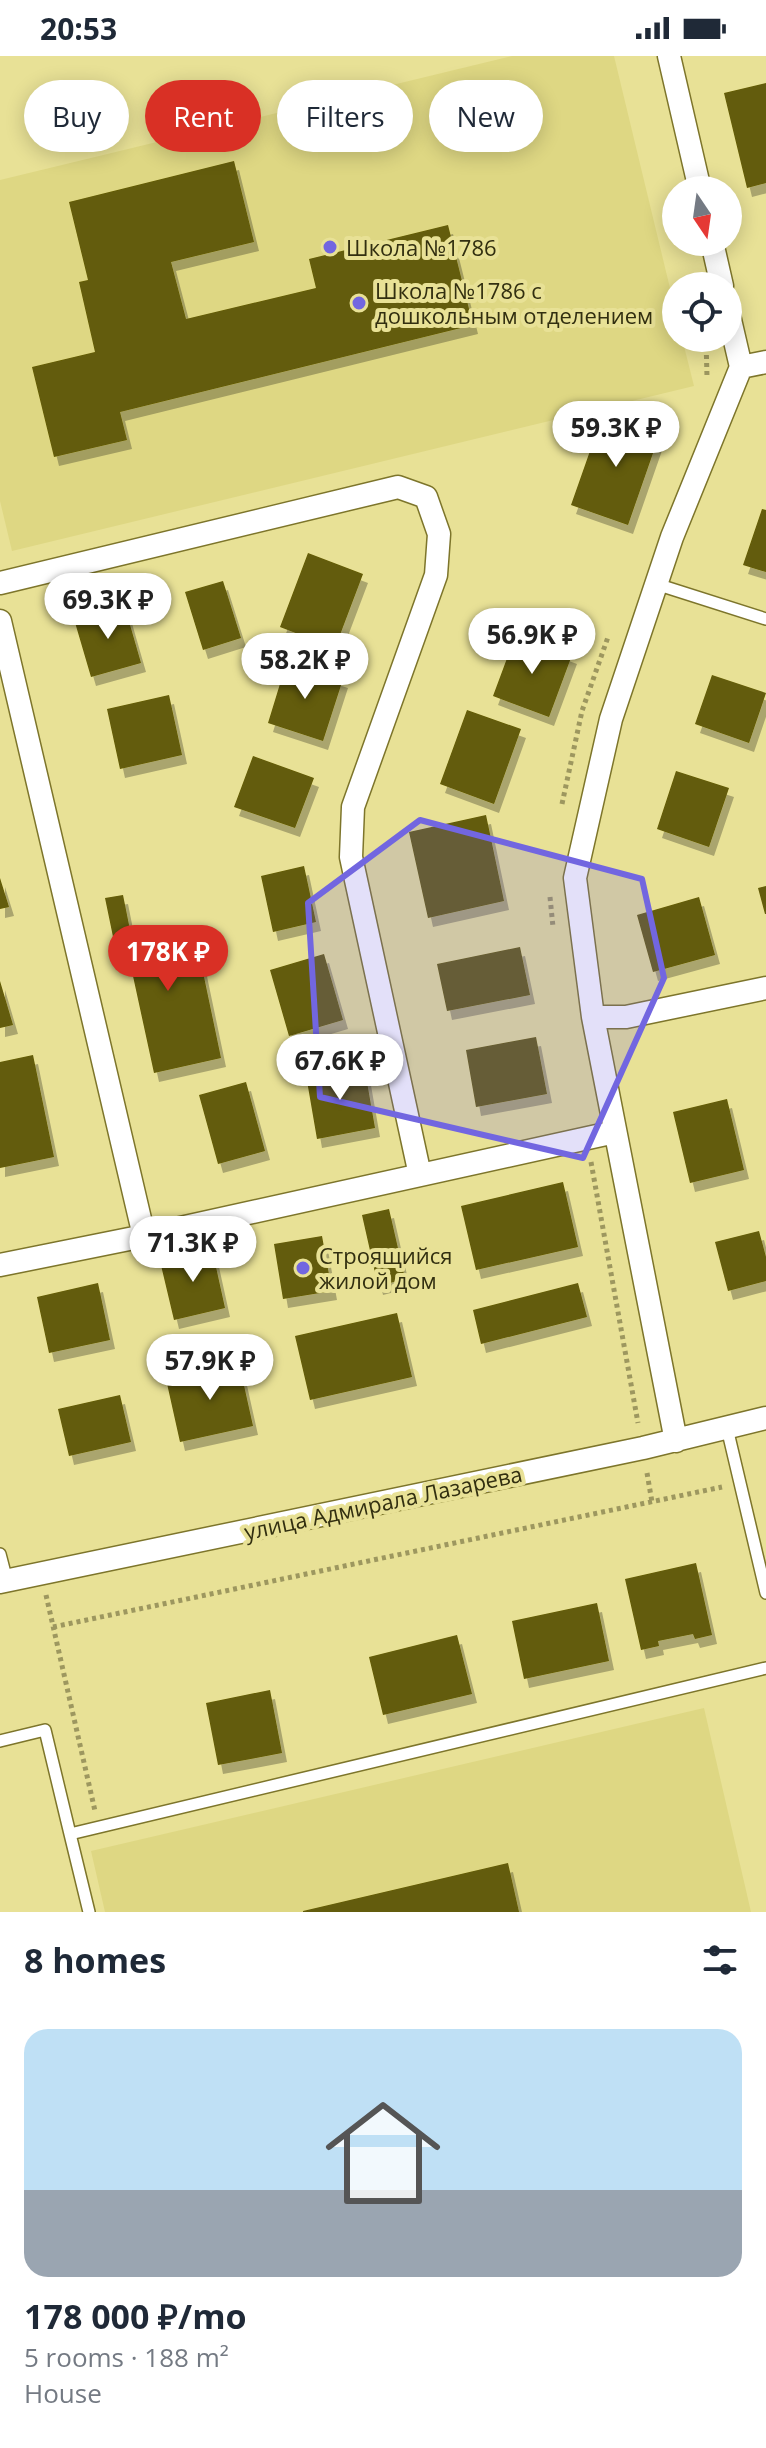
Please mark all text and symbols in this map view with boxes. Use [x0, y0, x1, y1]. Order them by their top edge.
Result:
text: 20:53 [40, 8, 117, 49]
chip: Buy [24, 80, 129, 152]
chip: Rent [145, 80, 261, 152]
chip: Filters [277, 80, 413, 152]
chip: New [429, 80, 543, 152]
north arrow [662, 176, 742, 256]
map controls [662, 176, 742, 352]
place label: Школа №1786 [346, 232, 497, 262]
marker: Школа №1786 [321, 238, 339, 256]
button: locate [662, 272, 742, 352]
place label: Школа №1786 с дошкольным отделением [375, 275, 653, 330]
marker: Школа №1786 с дошкольным отделением [350, 294, 368, 312]
pin: 59.3K ₽ [542, 401, 690, 469]
text: 59.3K ₽ [570, 409, 662, 445]
pin: 69.3K ₽ [34, 573, 182, 641]
text: 69.3K ₽ [62, 581, 154, 617]
pin: 56.9K ₽ [458, 608, 606, 676]
text: 56.9K ₽ [486, 616, 578, 652]
pin: 58.2K ₽ [231, 633, 379, 701]
text: 58.2K ₽ [259, 641, 351, 677]
pin: 178K ₽ [103, 925, 233, 993]
text: 178K ₽ [126, 933, 210, 969]
pin: 67.6K ₽ [266, 1034, 414, 1102]
text: 67.6K ₽ [294, 1042, 386, 1078]
pin: 71.3K ₽ [119, 1216, 267, 1284]
text: 71.3K ₽ [147, 1224, 239, 1260]
place label: Строящийся жилой дом [319, 1240, 453, 1295]
marker: Строящийся жилой дом [294, 1259, 312, 1277]
pin: 57.9K ₽ [136, 1334, 284, 1402]
text: 57.9K ₽ [164, 1342, 256, 1378]
street label: улица Адмирала Лазарева [241, 1458, 525, 1546]
text: 8 homes [24, 1937, 166, 1983]
icon: filters [698, 1938, 742, 1982]
icon: home [311, 2081, 455, 2225]
text: 178 000 ₽/mo [24, 2293, 247, 2339]
text: 5 rooms · 188 m² [24, 2339, 229, 2375]
text: House [24, 2375, 102, 2411]

